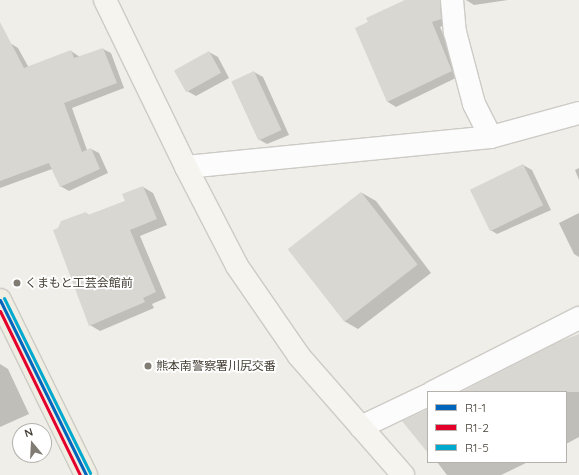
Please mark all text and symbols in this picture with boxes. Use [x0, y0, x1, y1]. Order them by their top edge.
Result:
place label: くまもと工芸会館前 [25, 276, 133, 290]
marker: くまもと工芸会館前 [12, 278, 22, 288]
place label: 熊本南警察署川尻交番 [156, 359, 276, 373]
marker: 熊本南警察署川尻交番 [143, 361, 153, 371]
legend [427, 391, 567, 463]
text: R1-1 [465, 400, 486, 415]
text: R1-2 [465, 420, 489, 435]
north arrow [12, 423, 52, 463]
text: N [23, 425, 35, 440]
text: R1-5 [465, 440, 489, 455]

